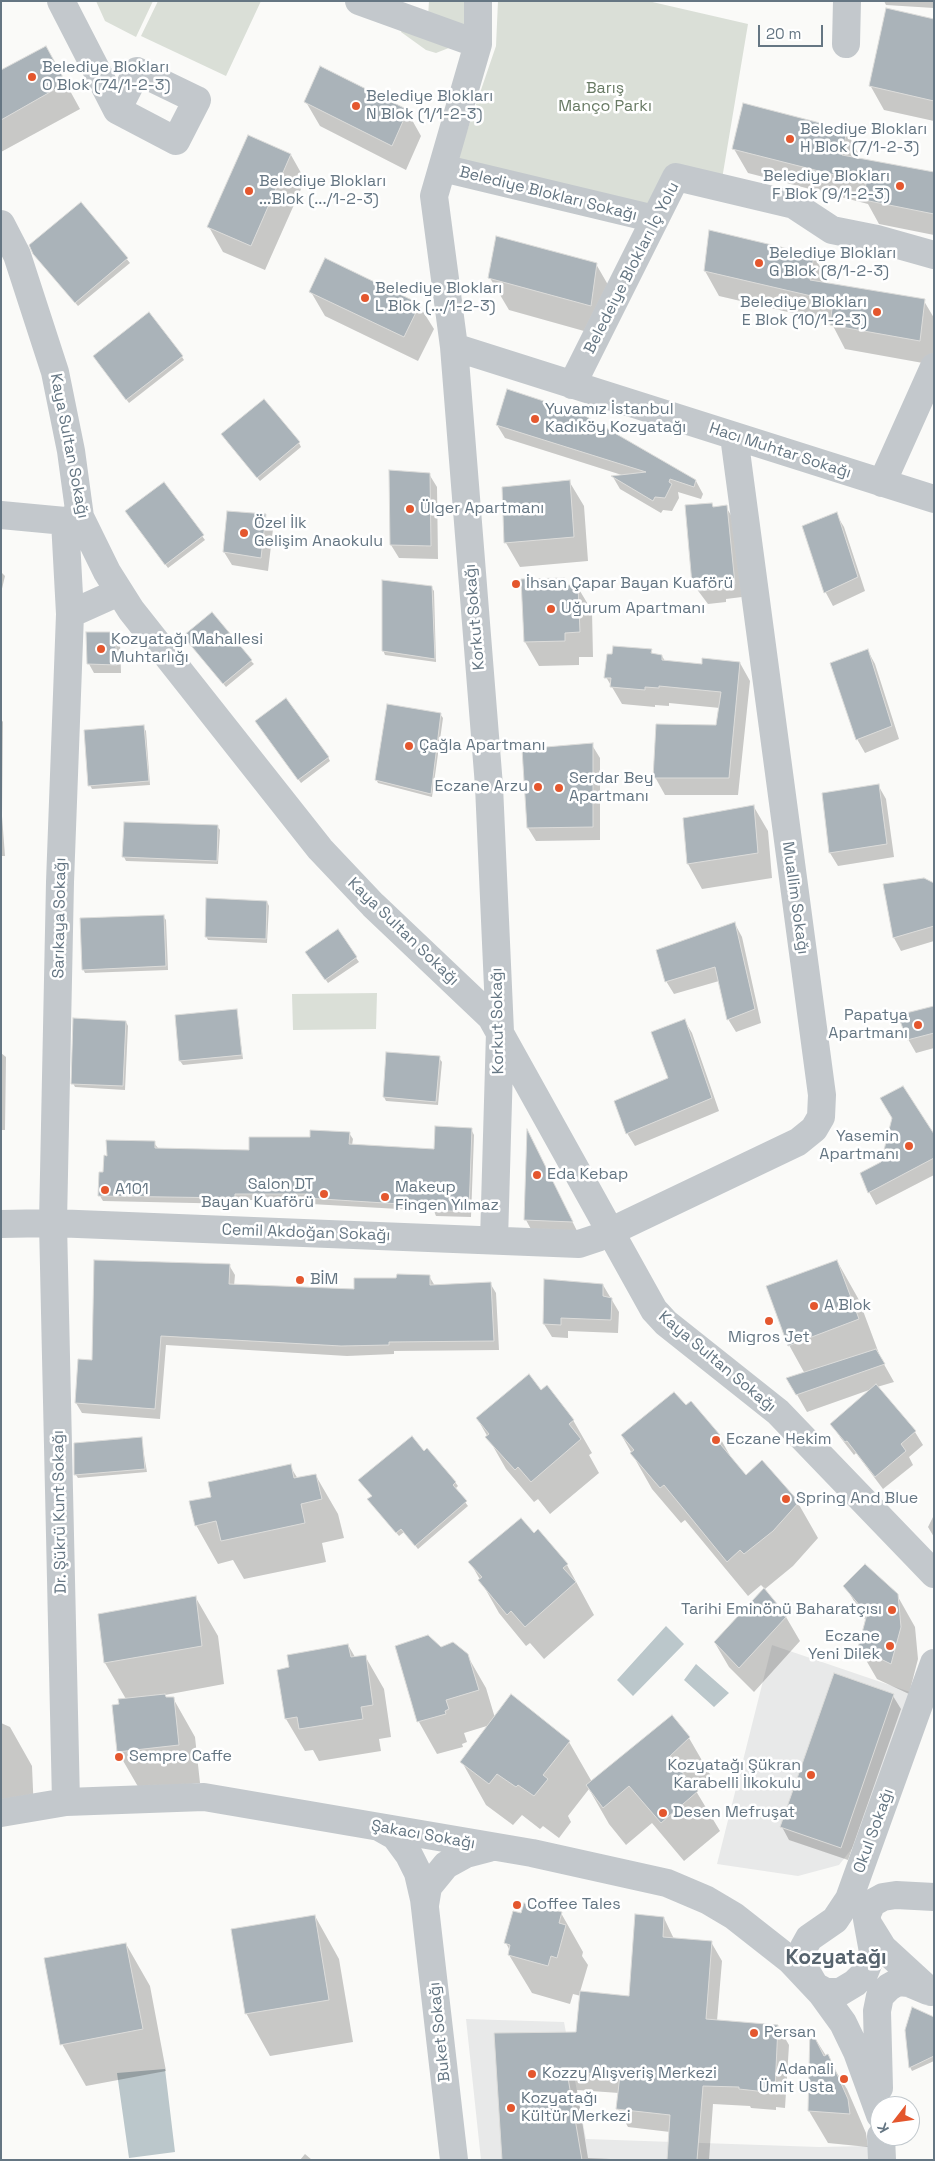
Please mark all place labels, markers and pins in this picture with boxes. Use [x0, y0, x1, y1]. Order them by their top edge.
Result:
place label: Belediye Blokları O Blok (74/1-2-3) [42, 58, 170, 96]
marker: Belediye Blokları O Blok (74/1-2-3) [26, 71, 38, 83]
place label: Belediye Blokları N Blok (1/1-2-3) [366, 87, 493, 125]
marker: Belediye Blokları N Blok (1/1-2-3) [350, 100, 362, 112]
place label: Belediye Blokları H Blok (7/1-2-3) [800, 120, 927, 158]
marker: Belediye Blokları H Blok (7/1-2-3) [784, 133, 796, 145]
place label: Belediye Blokları F Blok (9/1-2-3) [763, 167, 890, 205]
place label: Belediye Blokları ...Blok (.../1-2-3) [259, 172, 386, 210]
marker: Belediye Blokları F Blok (9/1-2-3) [894, 180, 906, 192]
marker: Belediye Blokları ...Blok (.../1-2-3) [243, 185, 255, 197]
place label: Belediye Blokları G Blok (8/1-2-3) [769, 244, 896, 282]
marker: Belediye Blokları G Blok (8/1-2-3) [753, 257, 765, 269]
place label: Belediye Blokları L Blok (.../1-2-3) [375, 279, 502, 317]
marker: Belediye Blokları L Blok (.../1-2-3) [359, 292, 371, 304]
place label: Belediye Blokları E Blok (10/1-2-3) [740, 293, 867, 331]
marker: Belediye Blokları E Blok (10/1-2-3) [871, 306, 883, 318]
place label: Yuvamız İstanbul Kadıköy Kozyatağı [545, 400, 686, 438]
marker: Yuvamız İstanbul Kadıköy Kozyatağı [529, 413, 541, 425]
place label: Ülger Apartmanı [420, 499, 544, 519]
marker: Ülger Apartmanı [404, 503, 416, 515]
place label: Özel İlk Gelişim Anaokulu [254, 514, 383, 552]
marker: Özel İlk Gelişim Anaokulu [238, 527, 250, 539]
place label: İhsan Çapar Bayan Kuaförü [526, 574, 733, 594]
marker: İhsan Çapar Bayan Kuaförü [510, 578, 522, 590]
place label: Uğurum Apartmanı [561, 599, 705, 619]
marker: Uğurum Apartmanı [545, 603, 557, 615]
place label: Kozyatağı Mahallesi Muhtarlığı [111, 630, 263, 668]
marker: Kozyatağı Mahallesi Muhtarlığı [95, 643, 107, 655]
place label: Çağla Apartmanı [419, 736, 545, 756]
marker: Çağla Apartmanı [403, 740, 415, 752]
place label: Serdar Bey Apartmanı [569, 769, 654, 807]
place label: Eczane Arzu [435, 777, 528, 797]
marker: Eczane Arzu [532, 781, 544, 793]
marker: Serdar Bey Apartmanı [553, 782, 565, 794]
place label: Papatya Apartmanı [828, 1006, 908, 1044]
marker: Papatya Apartmanı [912, 1019, 924, 1031]
place label: Yasemin Apartmanı [819, 1127, 899, 1165]
marker: Yasemin Apartmanı [903, 1140, 915, 1152]
place label: Eda Kebap [547, 1165, 628, 1185]
marker: Eda Kebap [531, 1169, 543, 1181]
place label: Salon DT Bayan Kuaförü [201, 1175, 314, 1213]
place label: Makeup Fingen Yılmaz [395, 1178, 499, 1216]
place label: A101 [115, 1180, 149, 1200]
marker: A101 [99, 1184, 111, 1196]
marker: Salon DT Bayan Kuaförü [318, 1188, 330, 1200]
marker: Makeup Fingen Yılmaz [379, 1191, 391, 1203]
place label: BİM [310, 1270, 338, 1290]
marker: BİM [294, 1274, 306, 1286]
place label: A Blok [824, 1296, 871, 1316]
marker: A Blok [808, 1300, 820, 1312]
marker: Migros Jet [763, 1315, 775, 1327]
place label: Migros Jet [728, 1328, 810, 1348]
place label: Eczane Hekim [726, 1430, 831, 1450]
marker: Eczane Hekim [710, 1434, 722, 1446]
place label: Spring And Blue [796, 1489, 918, 1509]
marker: Spring And Blue [780, 1493, 792, 1505]
place label: Tarihi Eminönü Baharatçısı [681, 1600, 882, 1620]
marker: Tarihi Eminönü Baharatçısı [886, 1604, 898, 1616]
place label: Eczane Yeni Dilek [808, 1627, 880, 1665]
marker: Eczane Yeni Dilek [884, 1640, 896, 1652]
place label: Sempre Caffe [129, 1747, 232, 1767]
marker: Sempre Caffe [113, 1751, 125, 1763]
place label: Kozyatağı Şükran Karabelli İlkokulu [668, 1756, 801, 1794]
marker: Kozyatağı Şükran Karabelli İlkokulu [805, 1769, 817, 1781]
place label: Desen Mefruşat [673, 1803, 795, 1823]
marker: Desen Mefruşat [657, 1807, 669, 1819]
place label: Coffee Tales [527, 1895, 621, 1915]
marker: Coffee Tales [511, 1899, 523, 1911]
place label: Persan [764, 2023, 816, 2043]
marker: Persan [748, 2027, 760, 2039]
place label: Adanali Ümit Usta [759, 2060, 834, 2098]
place label: Kozzy Alışveriş Merkezi [542, 2064, 717, 2084]
marker: Kozzy Alışveriş Merkezi [526, 2068, 538, 2080]
marker: Adanali Ümit Usta [838, 2073, 850, 2085]
place label: Kozyatağı Kültür Merkezi [521, 2089, 631, 2127]
marker: Kozyatağı Kültür Merkezi [505, 2102, 517, 2114]

